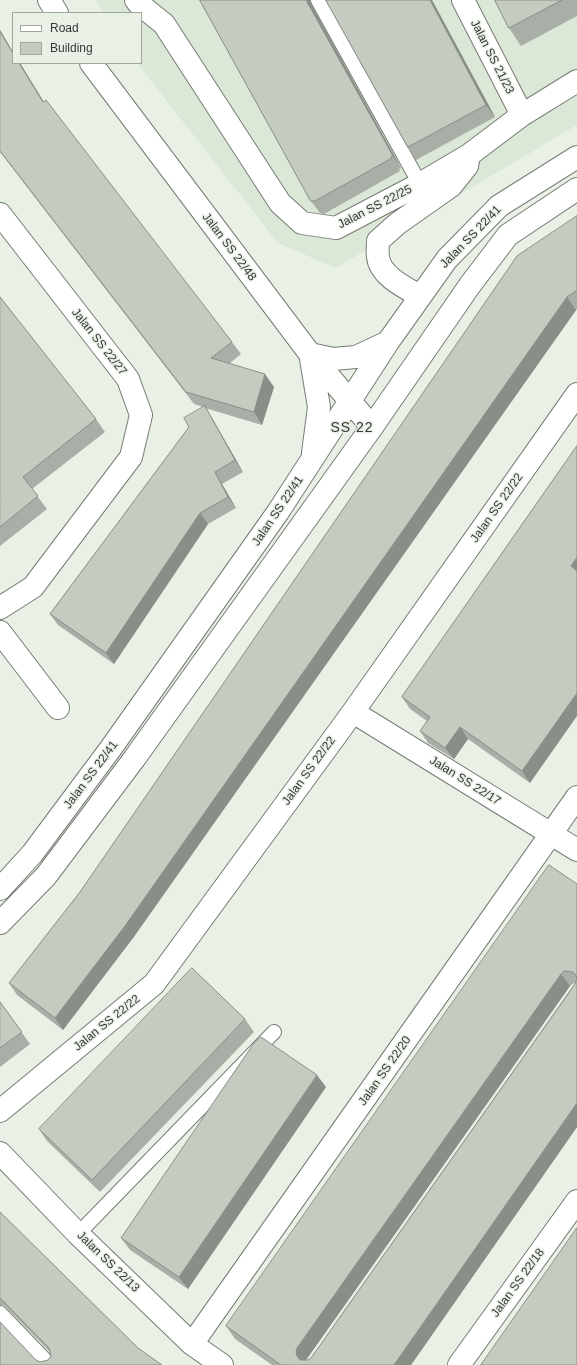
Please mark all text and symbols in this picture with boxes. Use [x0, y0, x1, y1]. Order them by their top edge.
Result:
legend [12, 12, 142, 64]
street label: Jalan SS 21/23 [467, 17, 517, 97]
text: Road [50, 21, 79, 35]
text: Building [50, 41, 93, 55]
street label: Jalan SS 22/25 [335, 182, 415, 232]
street label: Jalan SS 22/41 [438, 203, 504, 271]
street label: Jalan SS 22/48 [199, 210, 259, 284]
street label: Jalan SS 22/27 [68, 305, 130, 379]
district label: SS 22 [330, 420, 374, 436]
street label: Jalan SS 22/22 [468, 471, 526, 545]
street label: Jalan SS 22/41 [249, 473, 307, 549]
street label: Jalan SS 22/22 [279, 734, 339, 808]
street label: Jalan SS 22/41 [61, 738, 121, 812]
street label: Jalan SS 22/17 [427, 753, 503, 809]
street label: Jalan SS 22/22 [71, 992, 143, 1054]
street label: Jalan SS 22/20 [356, 1034, 414, 1108]
street label: Jalan SS 22/13 [74, 1229, 142, 1295]
street label: Jalan SS 22/18 [488, 1246, 548, 1320]

